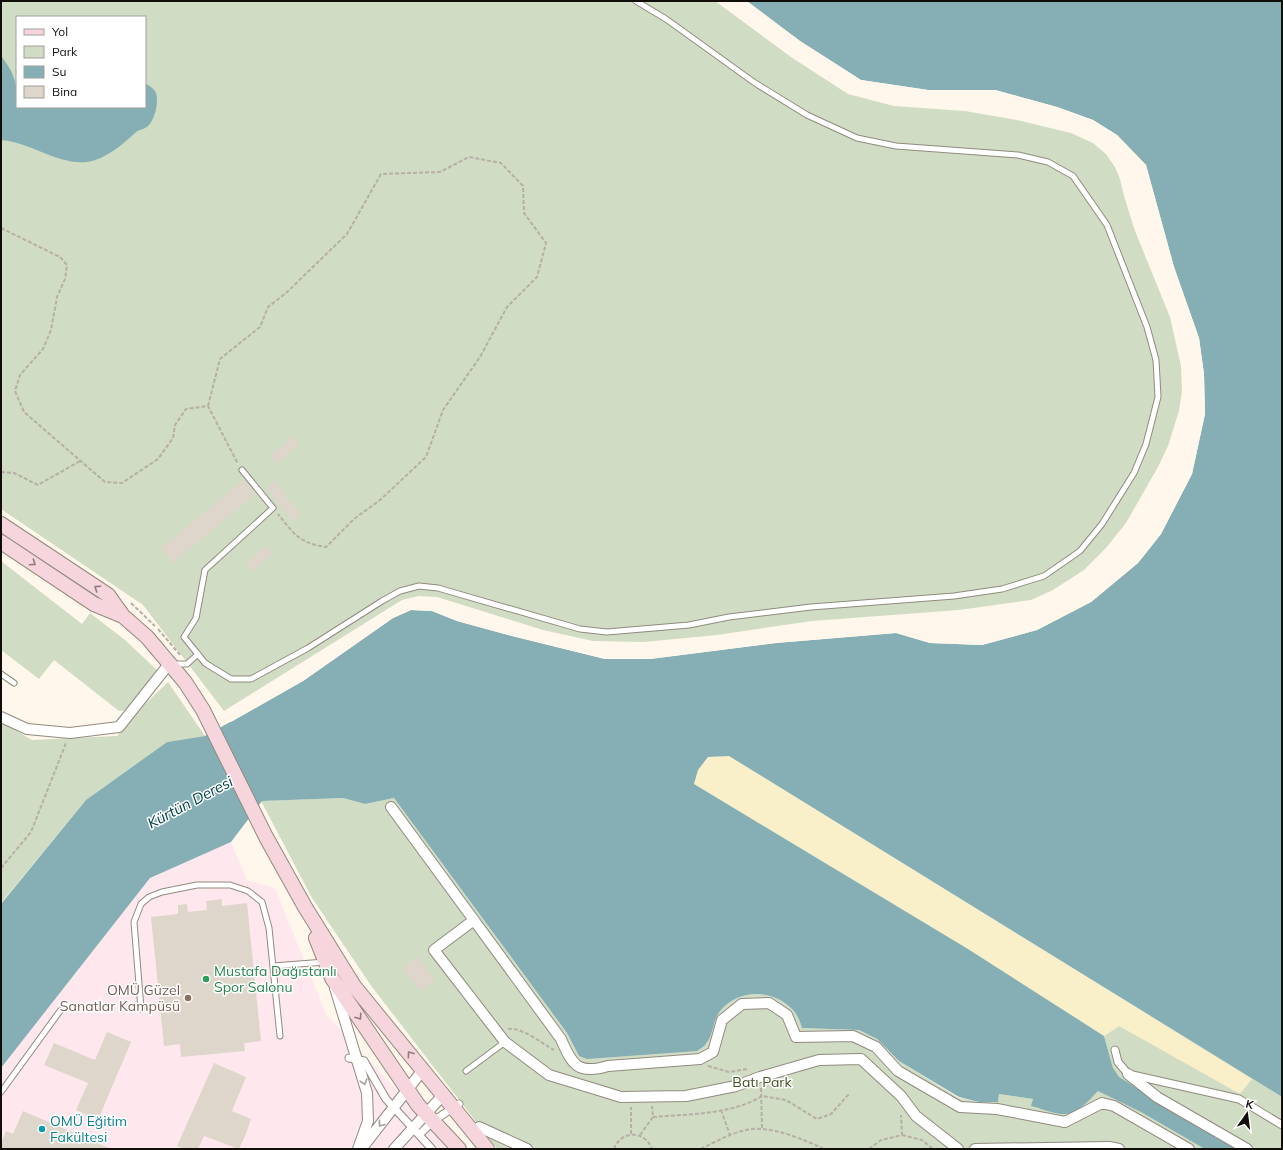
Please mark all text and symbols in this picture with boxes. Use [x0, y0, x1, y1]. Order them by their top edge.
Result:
legend [16, 16, 146, 108]
text: Yol [51, 24, 68, 39]
text: Park [52, 44, 78, 59]
text: Su [52, 64, 66, 79]
text: Bina [52, 84, 77, 99]
one-way arrow [29, 558, 36, 565]
one-way arrow [94, 585, 101, 593]
water label: Kürtün Deresi [144, 771, 236, 833]
place label: Mustafa Dağıstanlı Spor Salonu [214, 962, 337, 996]
marker: Mustafa Dağıstanlı Spor Salonu [201, 974, 211, 984]
place label: OMÜ Güzel Sanatlar Kampüsü [60, 981, 180, 1015]
marker: OMÜ Güzel Sanatlar Kampüsü [183, 993, 193, 1003]
one-way arrow [354, 1013, 362, 1020]
one-way arrow [408, 1051, 415, 1058]
park label: Batı Park [732, 1073, 792, 1091]
one-way arrow [359, 1079, 367, 1086]
north arrow [1227, 1094, 1267, 1134]
text: K [1244, 1097, 1255, 1112]
place label: OMÜ Eğitim Fakültesi [50, 1112, 127, 1146]
one-way arrow [379, 1119, 386, 1126]
marker: OMÜ Eğitim Fakültesi [37, 1124, 47, 1134]

